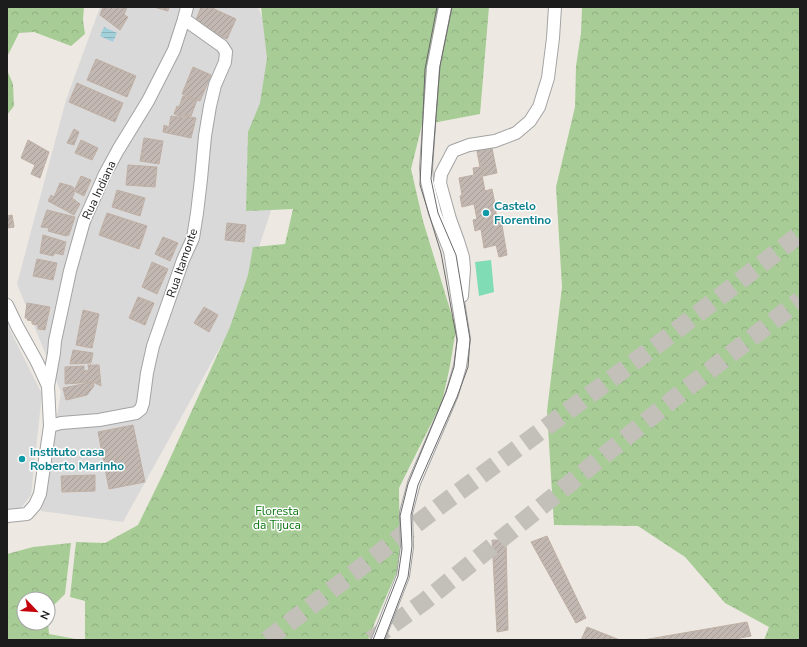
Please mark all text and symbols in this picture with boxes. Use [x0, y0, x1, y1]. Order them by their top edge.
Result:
street label: Rua Indiana [78, 158, 120, 222]
place label: Castelo Florentino [494, 198, 551, 228]
marker: Castelo Florentino [481, 208, 491, 218]
street label: Rua Itamonte [163, 226, 201, 300]
place label: instituto casa Roberto Marinho [30, 444, 124, 474]
marker: instituto casa Roberto Marinho [17, 454, 27, 464]
park label: Floresta da Tijuca [253, 503, 301, 533]
north arrow [16, 591, 56, 631]
text: N [36, 608, 53, 622]

